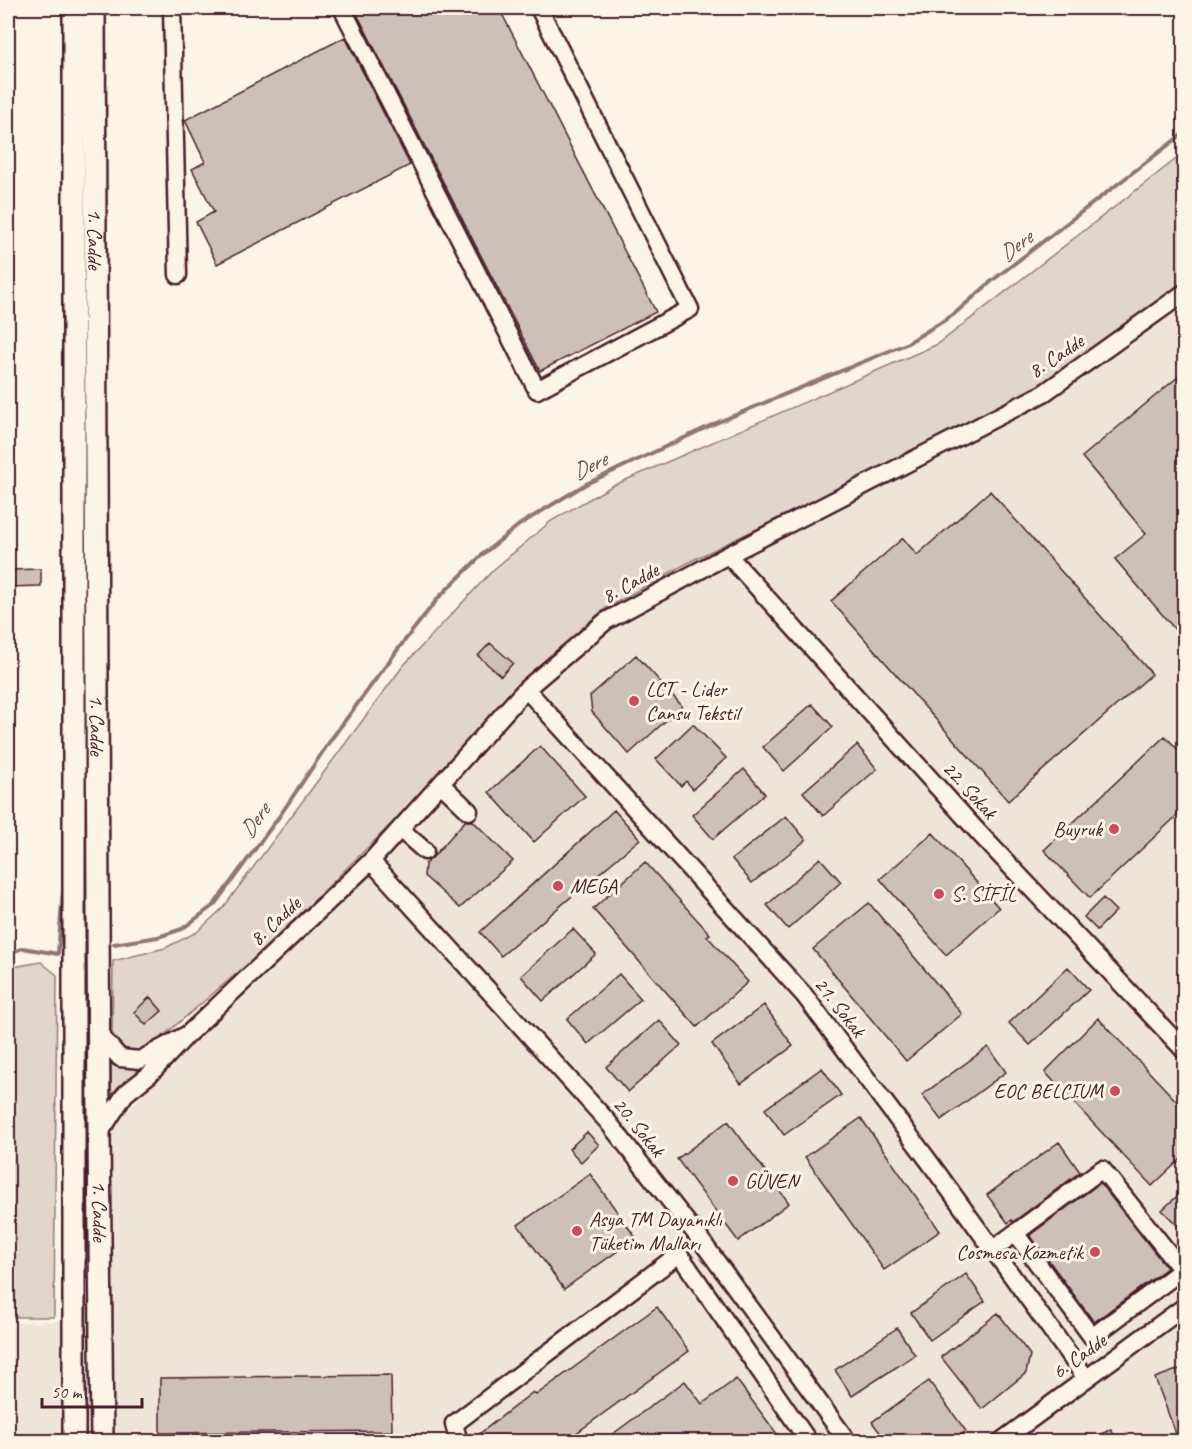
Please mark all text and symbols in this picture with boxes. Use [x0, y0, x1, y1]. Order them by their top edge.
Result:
street label: 1. Cadde [82, 208, 108, 271]
water label: Dere [993, 222, 1041, 268]
street label: 8. Cadde [1023, 327, 1090, 384]
water label: Dere [567, 444, 615, 486]
street label: 8. Cadde [597, 556, 664, 609]
place label: LCT - Lider Cansu Tekstil [646, 676, 743, 726]
street label: 1. Cadde [84, 694, 110, 757]
marker: LCT - Lider Cansu Tekstil [627, 694, 641, 708]
street label: 22. Sokak [937, 756, 1004, 825]
water label: Dere [233, 795, 279, 843]
place label: Buyruk [1053, 816, 1103, 842]
marker: Buyruk [1107, 822, 1121, 836]
place label: MEGA [570, 873, 617, 899]
marker: MEGA [551, 879, 565, 893]
place label: S. SİFİL [951, 881, 1017, 907]
marker: S. SİFİL [932, 887, 946, 901]
street label: 8. Cadde [244, 890, 307, 951]
street label: 21. Sokak [808, 972, 872, 1043]
place label: EOC BELCIUM [993, 1078, 1105, 1104]
marker: EOC BELCIUM [1108, 1084, 1122, 1098]
street label: 20. Sokak [607, 1092, 672, 1163]
place label: GÜVEN [745, 1168, 801, 1194]
marker: GÜVEN [726, 1174, 740, 1188]
street label: 1. Cadde [86, 1180, 113, 1243]
place label: Asya TM Dayanıklı Tüketim Malları [589, 1206, 723, 1256]
marker: Asya TM Dayanıklı Tüketim Malları [570, 1224, 584, 1238]
place label: Cosmesa Kozmetik [956, 1239, 1085, 1265]
marker: Cosmesa Kozmetik [1088, 1245, 1102, 1259]
street label: 6. Cadde [1047, 1327, 1112, 1384]
scale bar [42, 1371, 142, 1409]
text: 50 m [51, 1381, 84, 1403]

